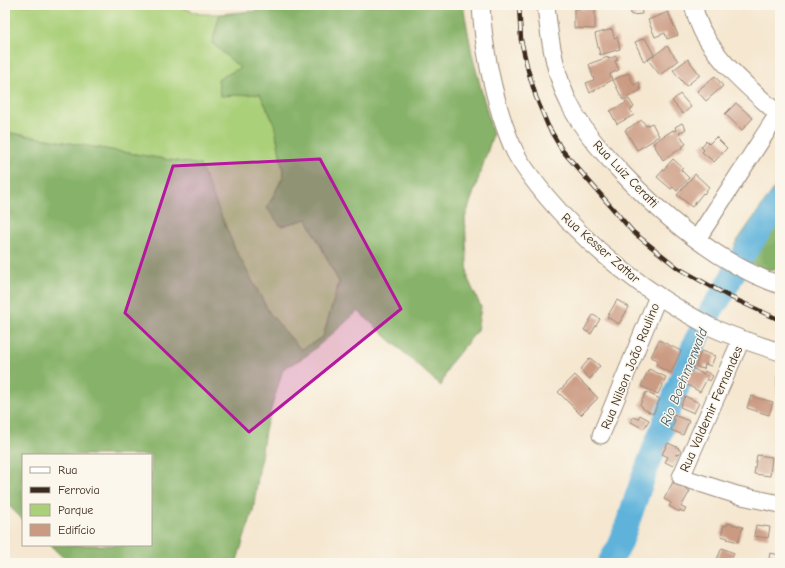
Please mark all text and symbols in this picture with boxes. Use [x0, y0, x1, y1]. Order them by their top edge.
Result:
street label: Rua Luiz Ceratti [590, 137, 662, 211]
street label: Rua Kesser Zattar [559, 210, 644, 287]
street label: Rua Nilson João Raulino [598, 300, 662, 431]
water label: Rio Boehmerwald [657, 325, 712, 429]
street label: Rua Valdemir Fernandes [676, 344, 746, 474]
legend [22, 454, 152, 546]
text: Rua [58, 463, 77, 477]
text: Ferrovia [58, 483, 100, 497]
text: Parque [58, 503, 93, 517]
text: Edifício [58, 523, 95, 537]

